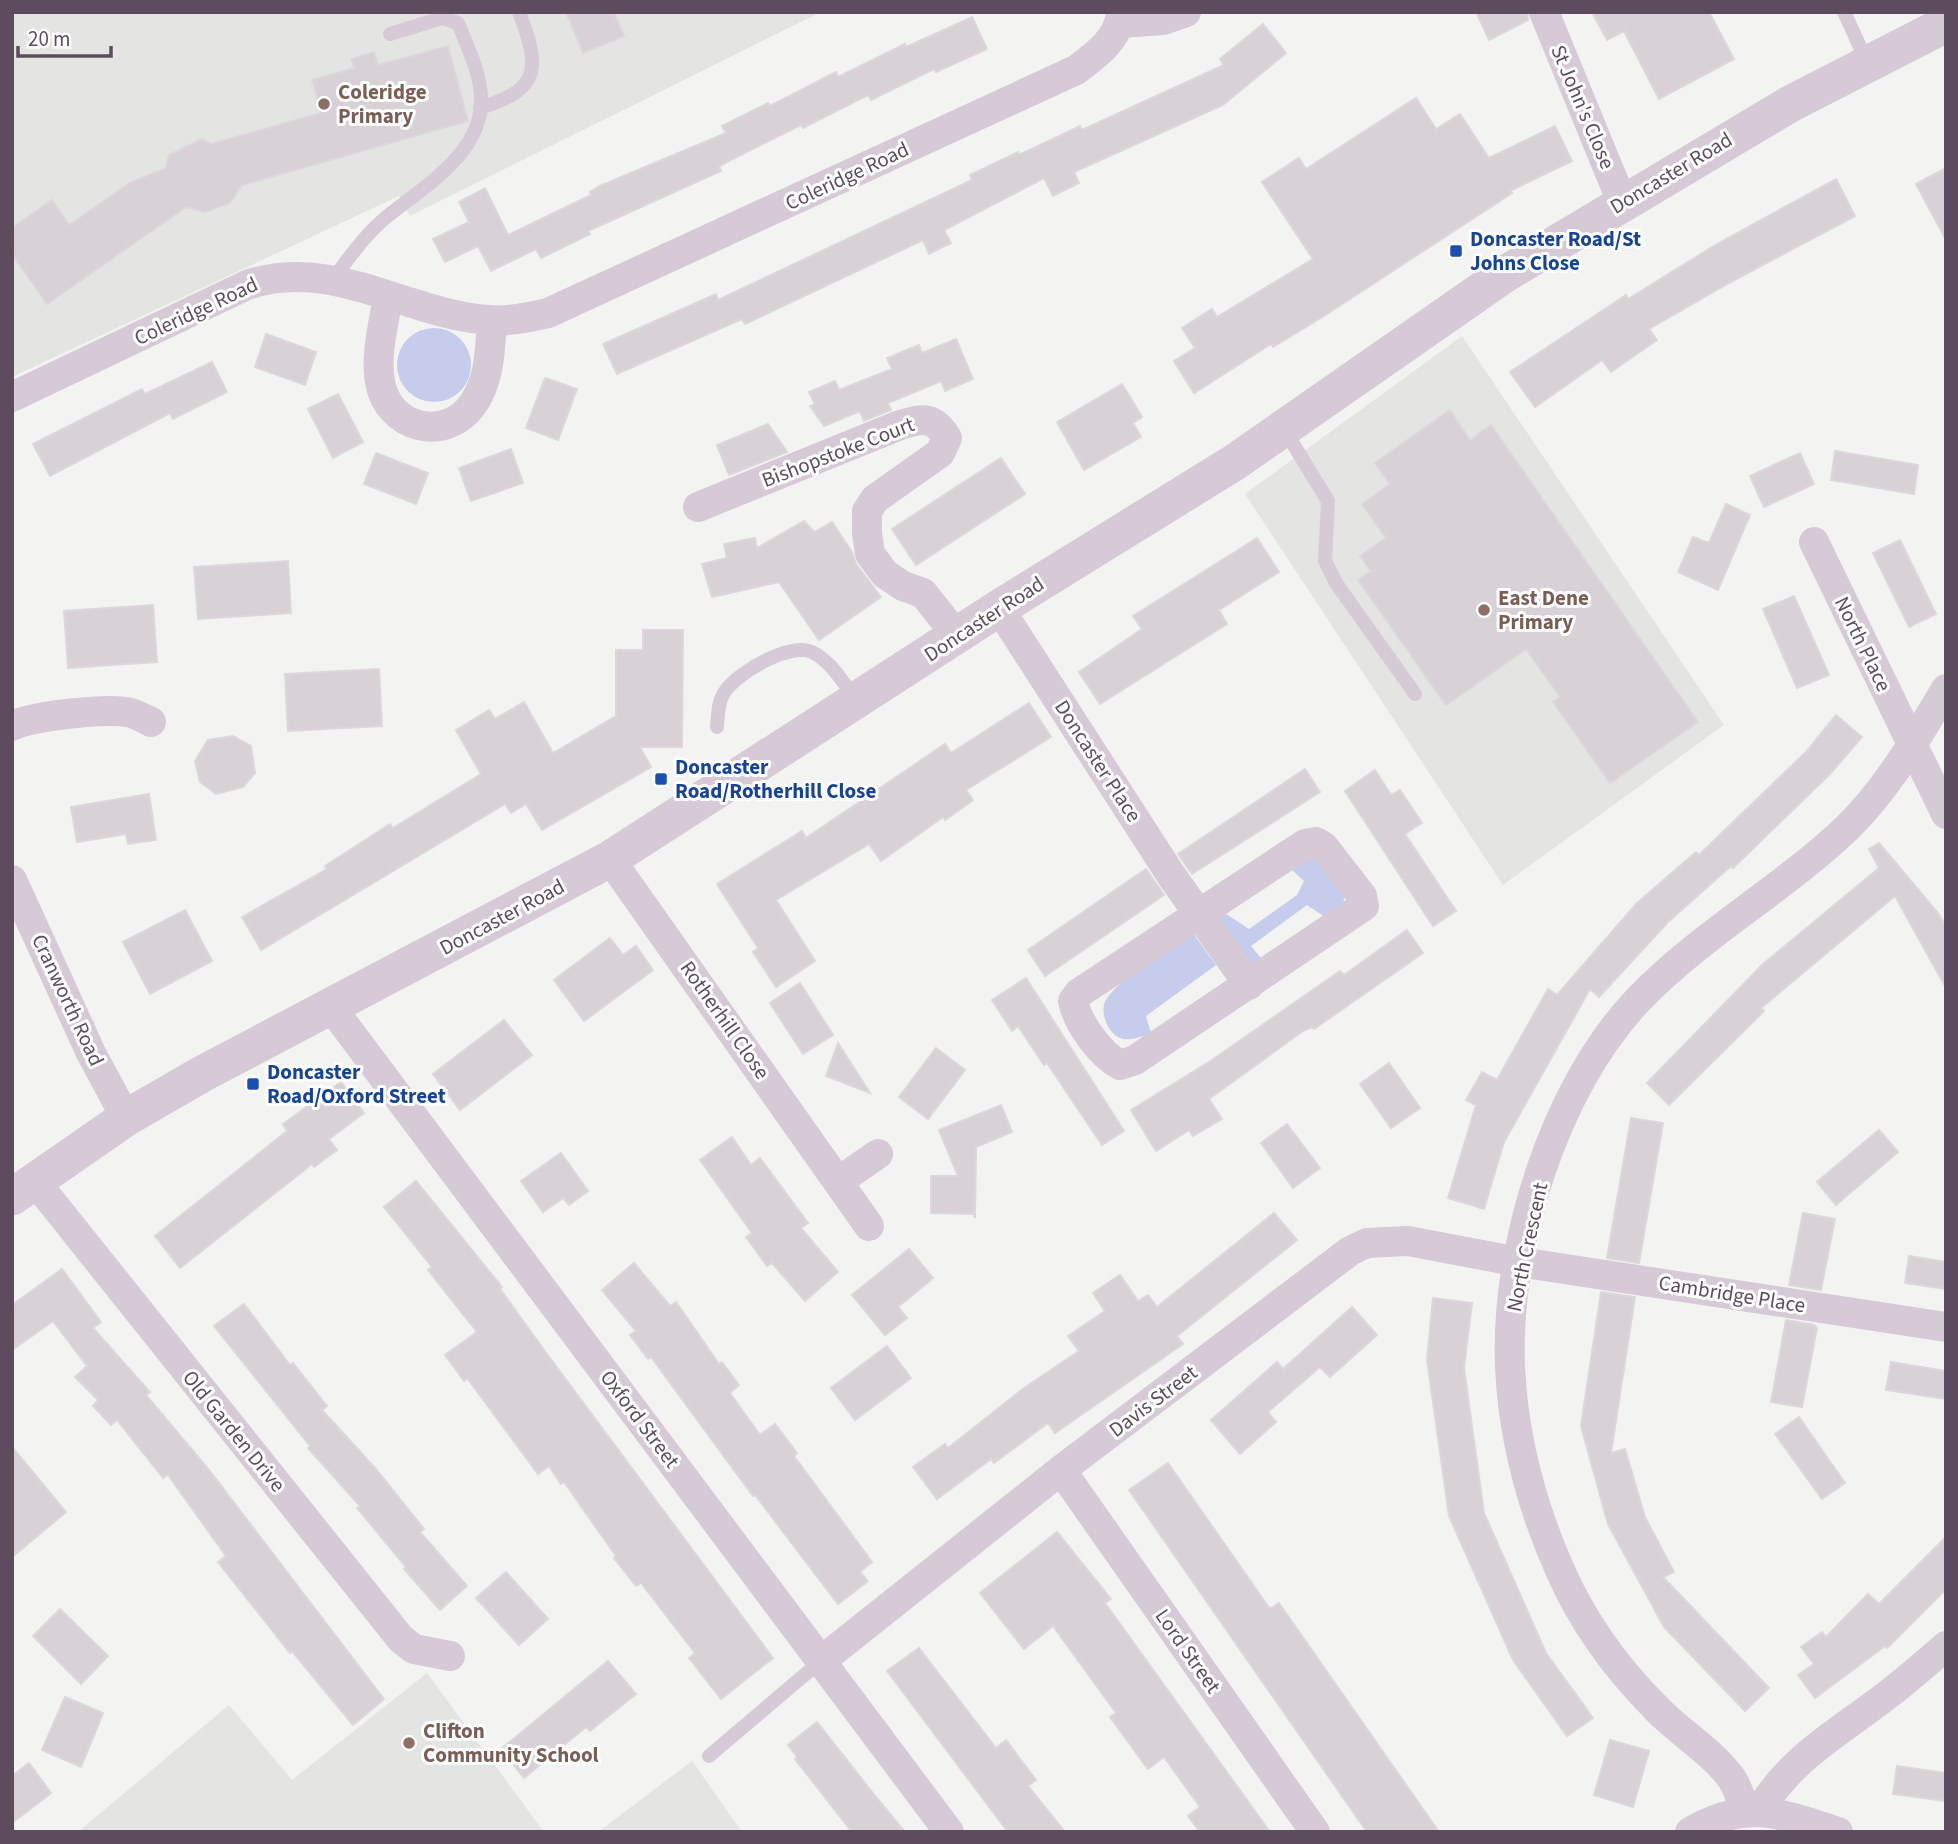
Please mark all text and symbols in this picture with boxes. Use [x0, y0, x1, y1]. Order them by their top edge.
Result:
scale bar [18, 14, 110, 58]
text: 20 m [28, 24, 70, 54]
street label: St John's Close [1543, 40, 1623, 174]
place label: Coleridge Primary [338, 77, 427, 131]
marker: Coleridge Primary [316, 96, 332, 112]
street label: Doncaster Road [1604, 125, 1738, 221]
street label: Coleridge Road [780, 134, 914, 218]
place label: Doncaster Road/St Johns Close [1470, 224, 1641, 278]
marker: Doncaster Road/St Johns Close [1448, 243, 1464, 259]
street label: Coleridge Road [129, 269, 263, 353]
street label: Bishopstoke Court [757, 409, 919, 495]
street label: Doncaster Road [918, 569, 1050, 669]
place label: East Dene Primary [1498, 583, 1589, 637]
street label: North Place [1827, 591, 1899, 697]
marker: East Dene Primary [1476, 602, 1492, 618]
street label: Doncaster Place [1047, 694, 1149, 828]
place label: Doncaster Road/Rotherhill Close [675, 752, 876, 806]
marker: Doncaster Road/Rotherhill Close [653, 771, 669, 787]
street label: Doncaster Road [434, 871, 570, 963]
street label: Cranworth Road [24, 929, 112, 1071]
street label: Rotherhill Close [673, 955, 777, 1085]
place label: Doncaster Road/Oxford Street [267, 1057, 446, 1111]
marker: Doncaster Road/Oxford Street [245, 1076, 261, 1092]
street label: North Crescent [1499, 1180, 1555, 1314]
street label: Cambridge Place [1657, 1268, 1807, 1320]
street label: Davis Street [1102, 1358, 1204, 1444]
street label: Old Garden Drive [175, 1364, 293, 1498]
street label: Oxford Street [593, 1364, 687, 1474]
street label: Lord Street [1148, 1603, 1228, 1699]
place label: Clifton Community School [423, 1716, 599, 1770]
marker: Clifton Community School [401, 1735, 417, 1751]

